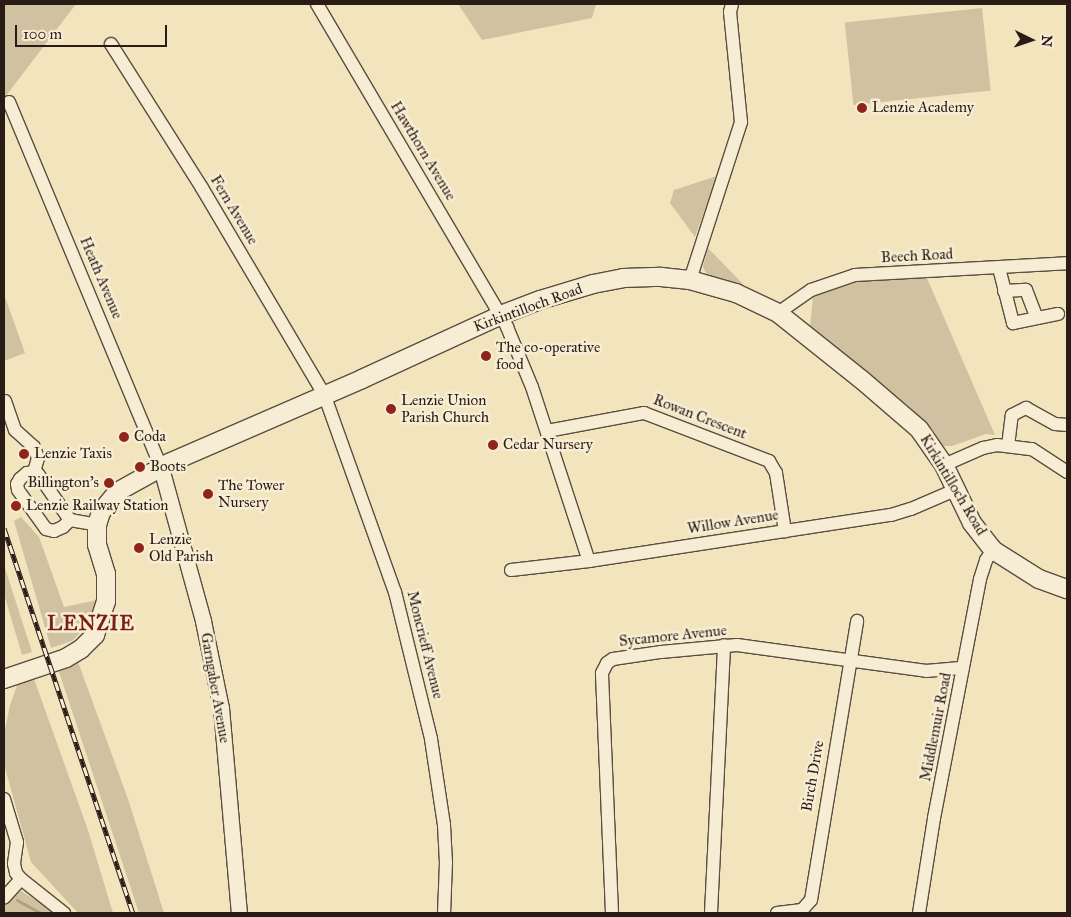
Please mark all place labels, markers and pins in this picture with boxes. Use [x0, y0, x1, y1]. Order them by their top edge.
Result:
place label: Lenzie Academy [872, 99, 974, 117]
marker: Lenzie Academy [856, 102, 868, 114]
place label: The co-operative food [496, 338, 600, 373]
marker: The co-operative food [480, 350, 492, 362]
place label: Lenzie Union Parish Church [401, 391, 489, 426]
marker: Lenzie Union Parish Church [385, 403, 397, 415]
place label: Coda [134, 428, 166, 446]
marker: Coda [118, 431, 130, 443]
place label: Cedar Nursery [503, 436, 593, 454]
marker: Cedar Nursery [487, 439, 499, 451]
place label: Lenzie Taxis [34, 445, 112, 463]
marker: Lenzie Taxis [18, 448, 30, 460]
place label: Boots [150, 458, 186, 476]
marker: Boots [134, 461, 146, 473]
place label: Billington's [27, 474, 99, 492]
place label: The Tower Nursery [218, 476, 284, 511]
marker: Billington's [103, 477, 115, 489]
marker: The Tower Nursery [202, 488, 214, 500]
place label: Lenzie Railway Station [26, 497, 168, 515]
marker: Lenzie Railway Station [10, 500, 22, 512]
place label: Lenzie Old Parish [149, 530, 213, 565]
marker: Lenzie Old Parish [133, 542, 145, 554]

